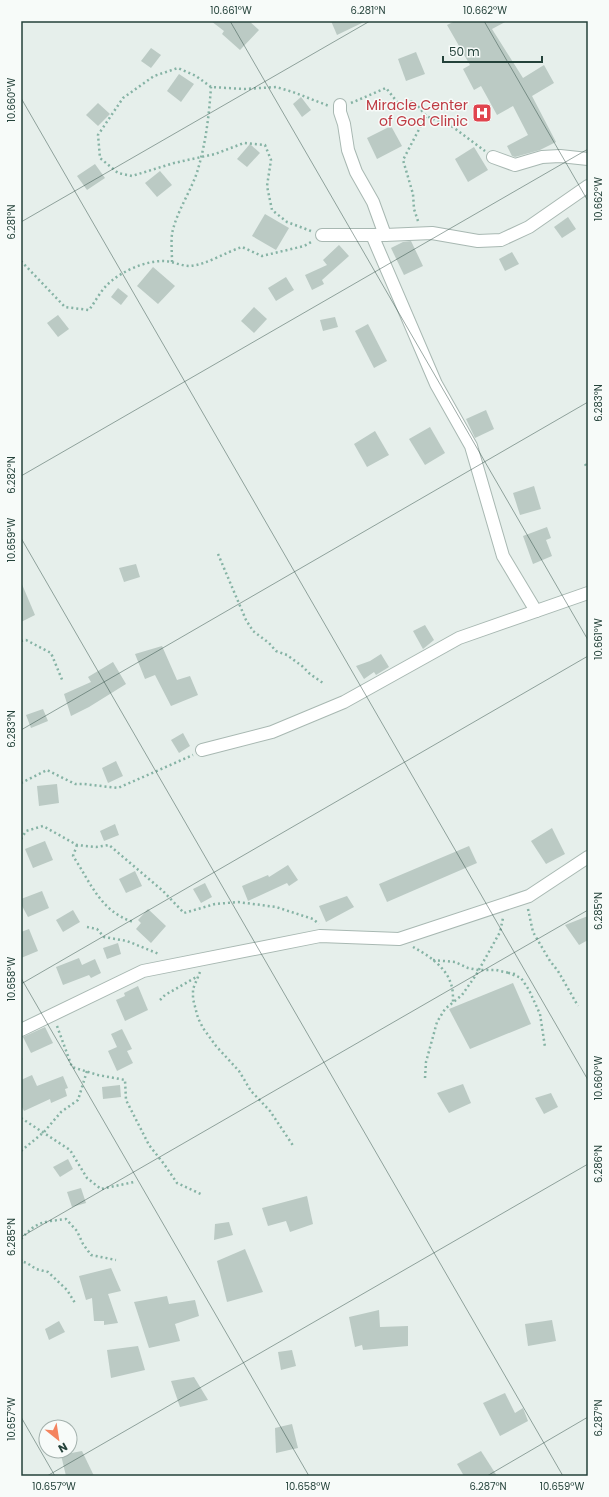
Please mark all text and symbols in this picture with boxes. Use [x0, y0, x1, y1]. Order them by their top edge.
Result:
text: 10.661°W [210, 3, 252, 18]
text: 6.281°N [351, 3, 385, 18]
text: 10.662°W [463, 3, 507, 18]
scale bar [443, 38, 542, 64]
text: 50 m [449, 43, 480, 60]
text: 10.660°W [4, 78, 19, 122]
place label: Miracle Center of God Clinic [366, 95, 468, 131]
hospital icon: Miracle Center of God Clinic [471, 102, 493, 124]
text: 10.662°W [591, 177, 606, 221]
text: 6.281°N [4, 205, 19, 239]
text: 6.283°N [591, 384, 606, 422]
text: 6.282°N [4, 456, 19, 494]
text: 10.659°W [4, 518, 19, 562]
text: 10.661°W [591, 618, 606, 660]
text: 6.283°N [4, 710, 19, 748]
text: 6.285°N [591, 892, 606, 930]
text: 10.658°W [4, 957, 19, 1001]
text: 10.660°W [591, 1056, 606, 1100]
text: 6.286°N [591, 1145, 606, 1183]
text: 6.285°N [4, 1218, 19, 1256]
text: 10.657°W [4, 1397, 19, 1441]
text: 6.287°N [591, 1399, 606, 1437]
north arrow [38, 1419, 78, 1459]
text: N [55, 1439, 71, 1457]
text: 10.657°W [32, 1479, 76, 1494]
text: 10.658°W [286, 1479, 330, 1494]
text: 6.287°N [469, 1479, 507, 1494]
text: 10.659°W [540, 1479, 584, 1494]

